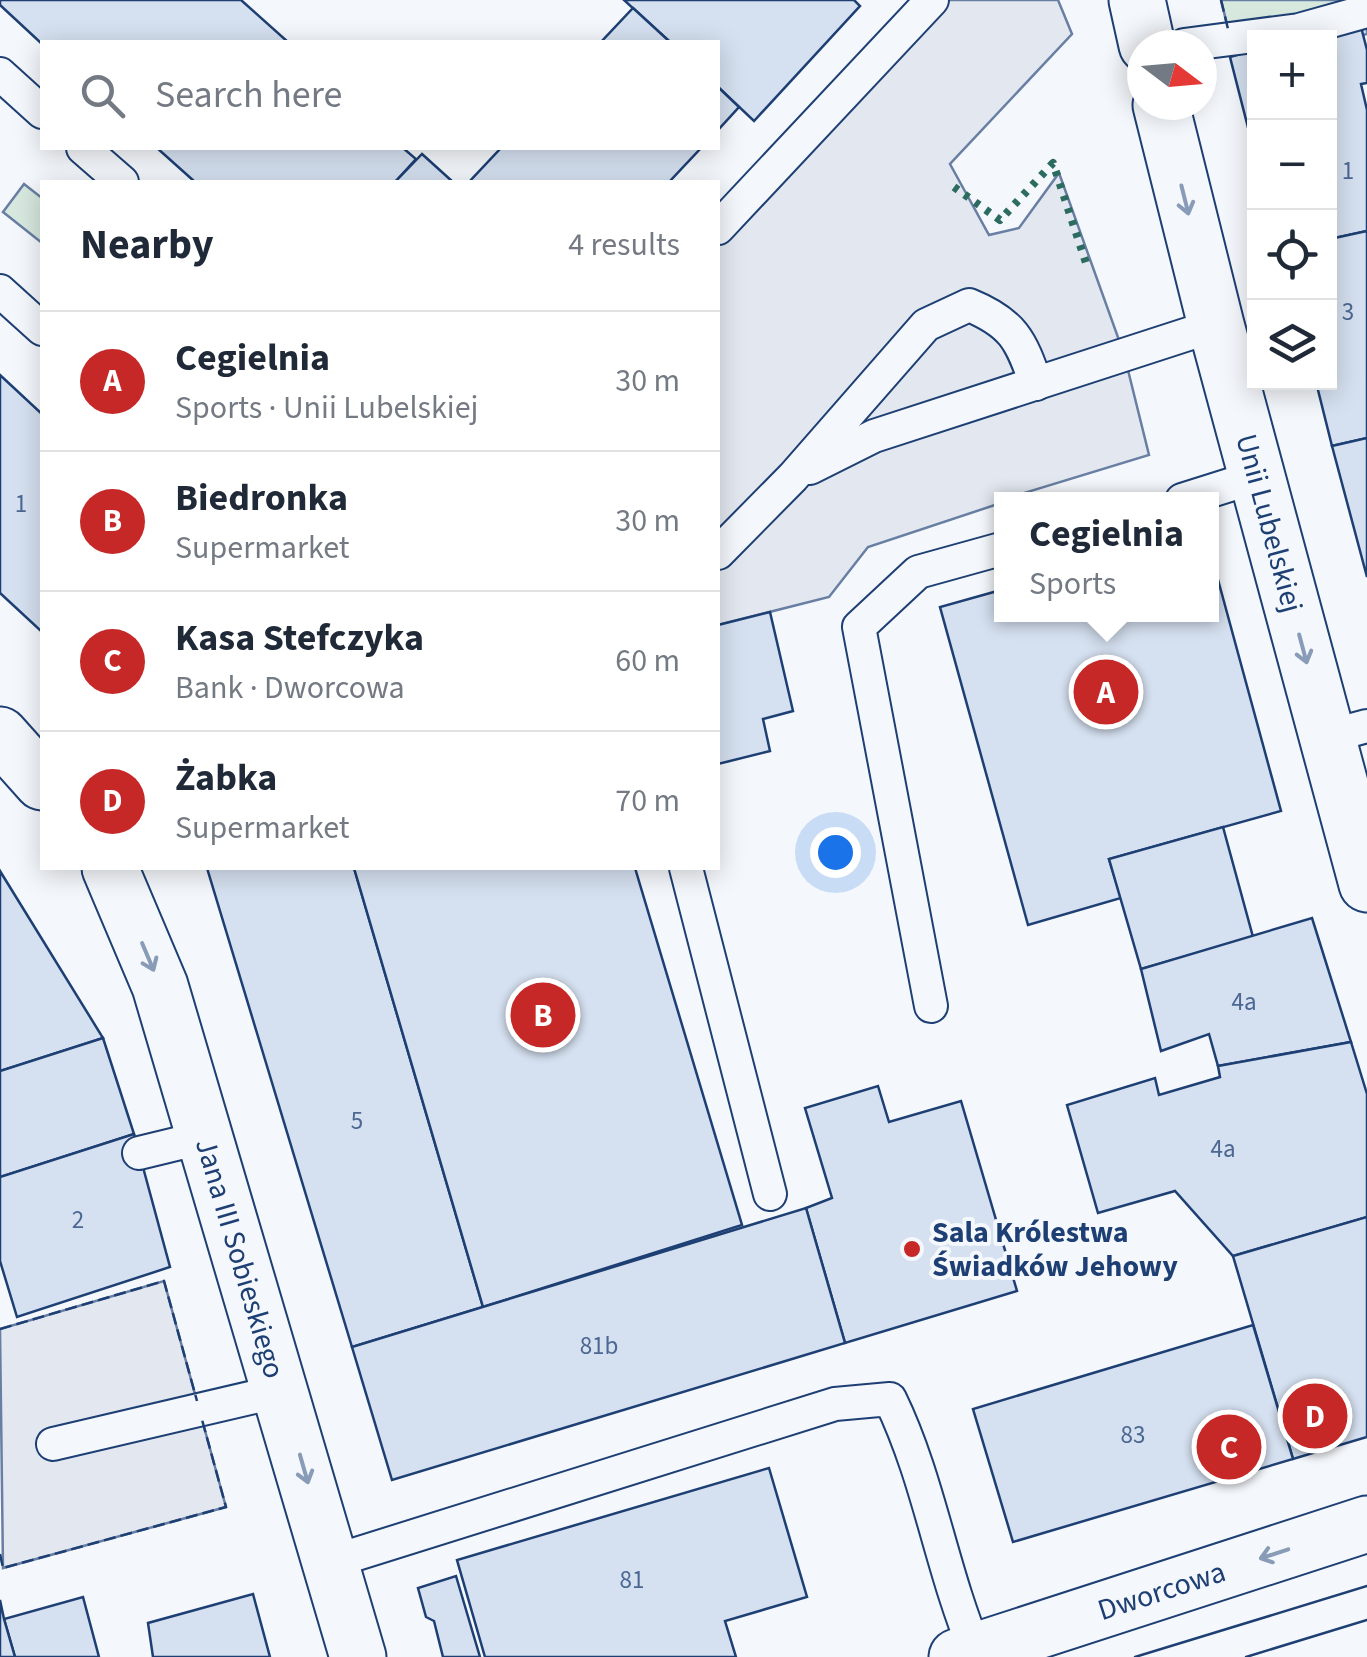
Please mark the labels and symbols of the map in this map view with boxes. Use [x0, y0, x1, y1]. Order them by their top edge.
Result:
north arrow [1127, 30, 1217, 120]
house number: 1 [1342, 153, 1354, 189]
one-way arrow [1177, 183, 1195, 215]
house number: 3 [1342, 294, 1354, 330]
street label: Unii Lubelskiej [1224, 429, 1314, 617]
house number: 1 [15, 486, 27, 522]
one-way arrow [1295, 633, 1314, 664]
pin: A [1074, 654, 1138, 730]
your location [810, 827, 861, 878]
one-way arrow [140, 941, 158, 972]
pin: B [510, 978, 576, 1052]
house number: 4a [1231, 984, 1257, 1020]
house number: 5 [351, 1103, 363, 1139]
house number: 4a [1210, 1131, 1236, 1167]
street label: Jana III Sobieskiego [184, 1133, 296, 1384]
house number: 2 [72, 1202, 84, 1238]
place label: Sala Królestwa Świadków Jehowy [932, 1211, 1178, 1288]
marker: Sala Królestwa Świadków Jehowy [901, 1238, 923, 1260]
house number: 81b [580, 1328, 618, 1364]
pin: D [1282, 1378, 1348, 1454]
pin: C [1196, 1410, 1262, 1484]
house number: 83 [1121, 1417, 1145, 1453]
one-way arrow [296, 1453, 314, 1484]
one-way arrow [1259, 1546, 1291, 1564]
street label: Dworcowa [1092, 1550, 1231, 1632]
house number: 81 [620, 1562, 644, 1598]

